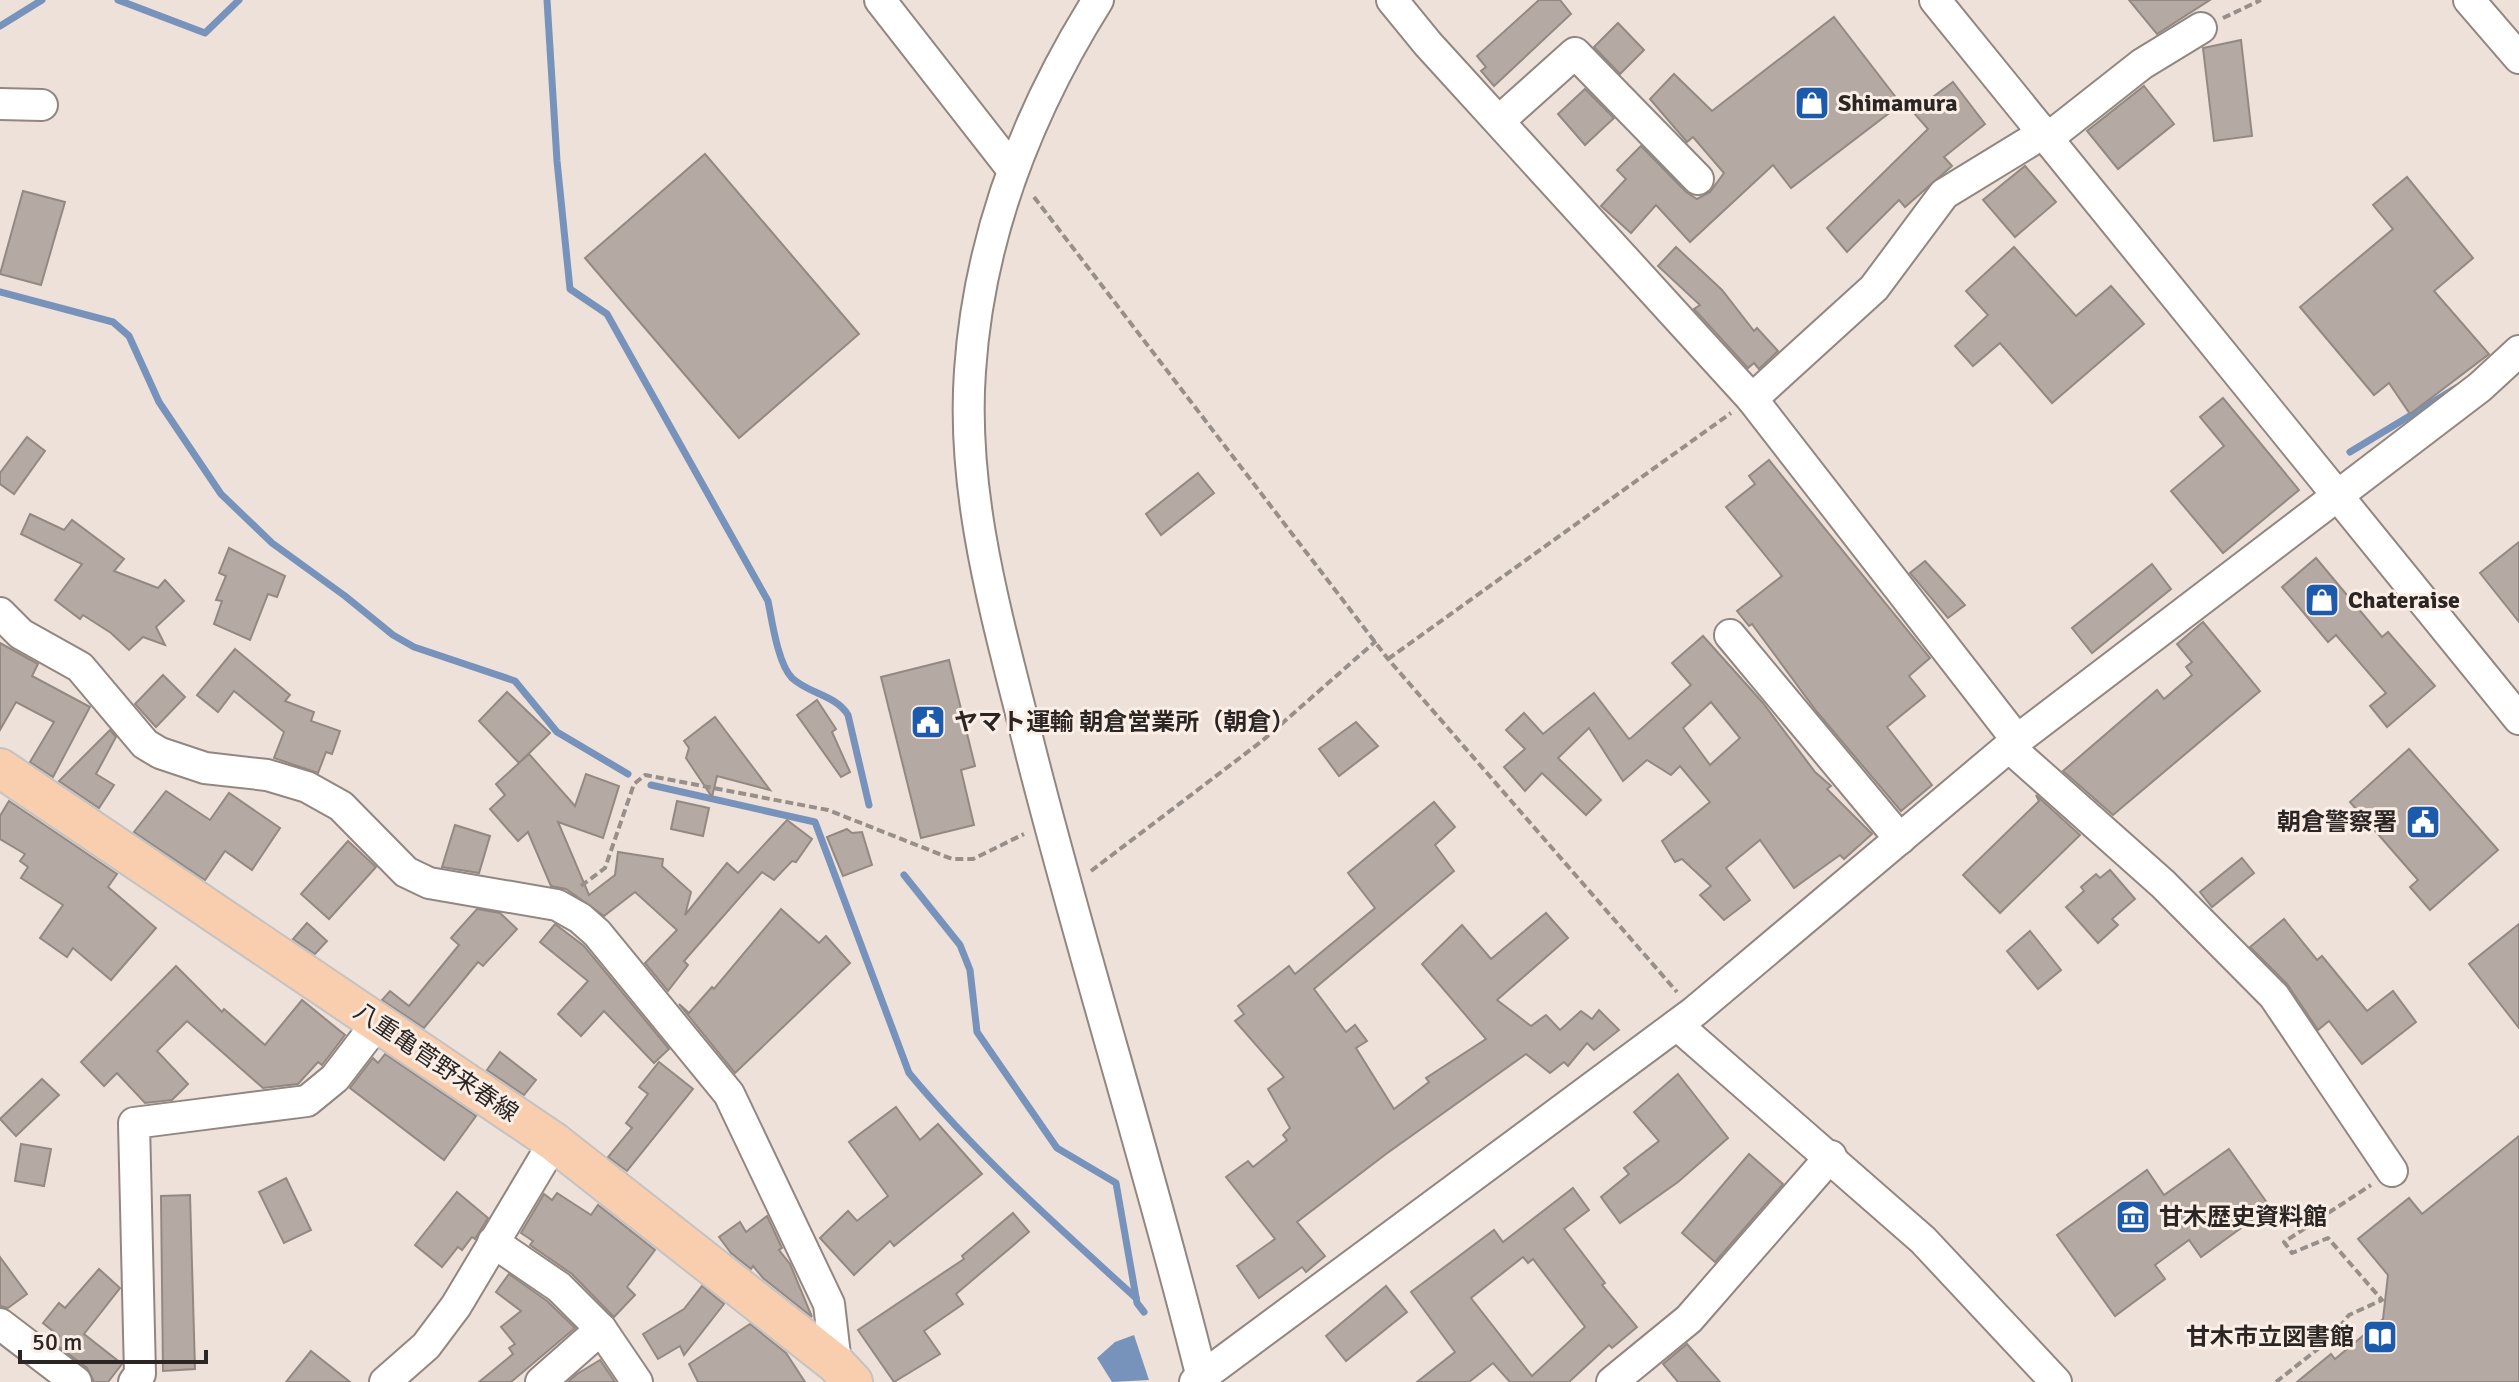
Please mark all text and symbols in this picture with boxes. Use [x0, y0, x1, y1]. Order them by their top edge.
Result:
shop icon: Shimamura [1793, 84, 1831, 122]
place label: Shimamura [1838, 88, 1957, 118]
shop icon: Chateraise [2303, 581, 2341, 619]
place label: Chateraise [2348, 585, 2460, 615]
public building icon: ヤマト運輸 朝倉営業所（朝倉） [909, 703, 947, 741]
place label: ヤマト運輸 朝倉営業所（朝倉） [954, 707, 1295, 737]
public building icon: 朝倉警察署 [2404, 803, 2442, 841]
place label: 朝倉警察署 [2277, 807, 2397, 837]
street label: 八重亀菅野来春線 [348, 996, 524, 1128]
museum icon: 甘木歴史資料館 [2114, 1198, 2152, 1236]
place label: 甘木歴史資料館 [2159, 1202, 2327, 1232]
scale bar [20, 1314, 206, 1364]
library icon: 甘木市立図書館 [2361, 1318, 2399, 1356]
place label: 甘木市立図書館 [2186, 1322, 2354, 1352]
text: 50 m [32, 1327, 82, 1357]

